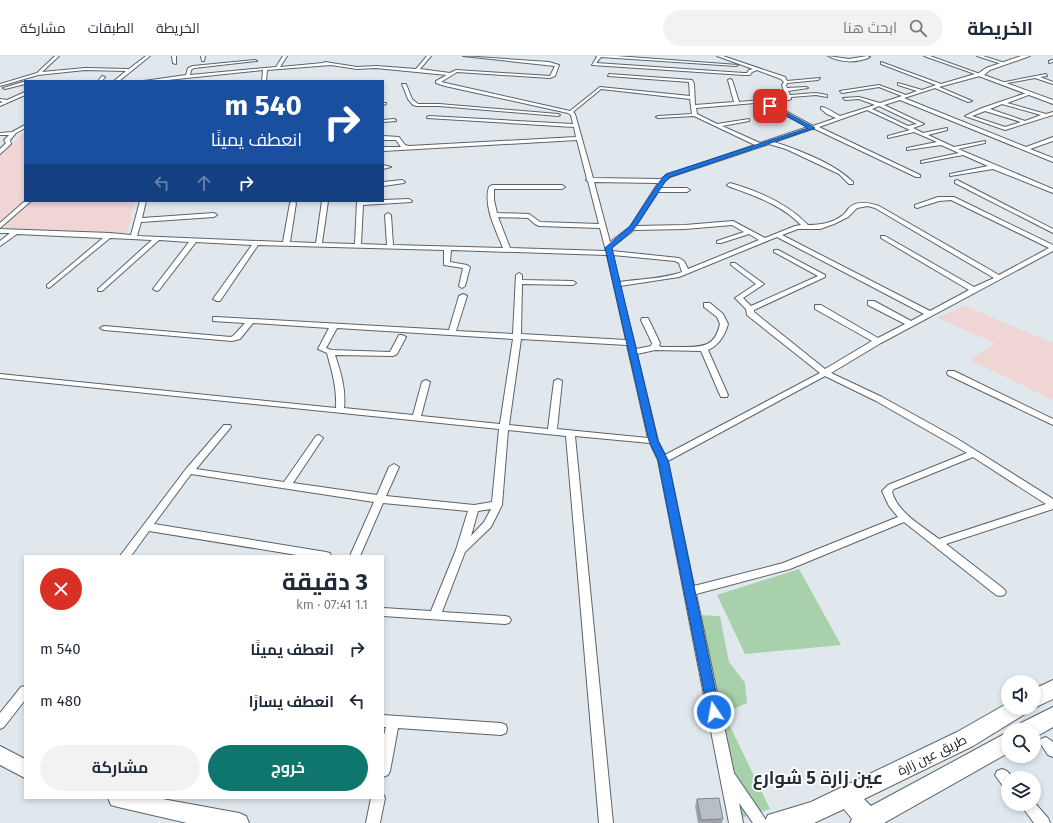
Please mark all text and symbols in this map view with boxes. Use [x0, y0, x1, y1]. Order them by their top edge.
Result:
search box [663, 10, 943, 46]
icon: search [907, 17, 929, 39]
text: الخريطة [967, 17, 1033, 40]
text: ابحث هنا [843, 19, 897, 37]
text: مشاركة [20, 20, 66, 37]
text: الطبقات [88, 20, 134, 37]
text: الخريطة [156, 20, 200, 37]
text: 540 m [224, 89, 302, 122]
pin [753, 89, 787, 123]
icon: arrive [759, 95, 781, 117]
icon: right [316, 96, 368, 148]
text: انعطف يمينًا [211, 129, 302, 151]
icon: left [151, 172, 173, 194]
icon: ahead [193, 172, 215, 194]
icon: right [235, 172, 257, 194]
button: close [40, 568, 82, 610]
text: 3 دقيقة [282, 568, 368, 596]
text: 1.1 km · 07:41 [296, 597, 368, 612]
icon: right [346, 638, 368, 660]
text: 540 m [40, 640, 81, 658]
text: انعطف يمينًا [250, 641, 334, 659]
map controls [1001, 675, 1041, 811]
button: sound [1001, 675, 1041, 715]
icon: left [346, 690, 368, 712]
position arrow [693, 691, 735, 733]
text: 480 m [40, 692, 81, 710]
text: انعطف يسارًا [249, 693, 334, 711]
button: search [1001, 723, 1041, 763]
street label: طريق عين زارة [895, 732, 969, 778]
button: مشاركة [40, 745, 200, 791]
button: خروج [208, 745, 368, 791]
district label: عين زارة 5 شوارع [753, 767, 883, 790]
button: layers [1001, 771, 1041, 811]

